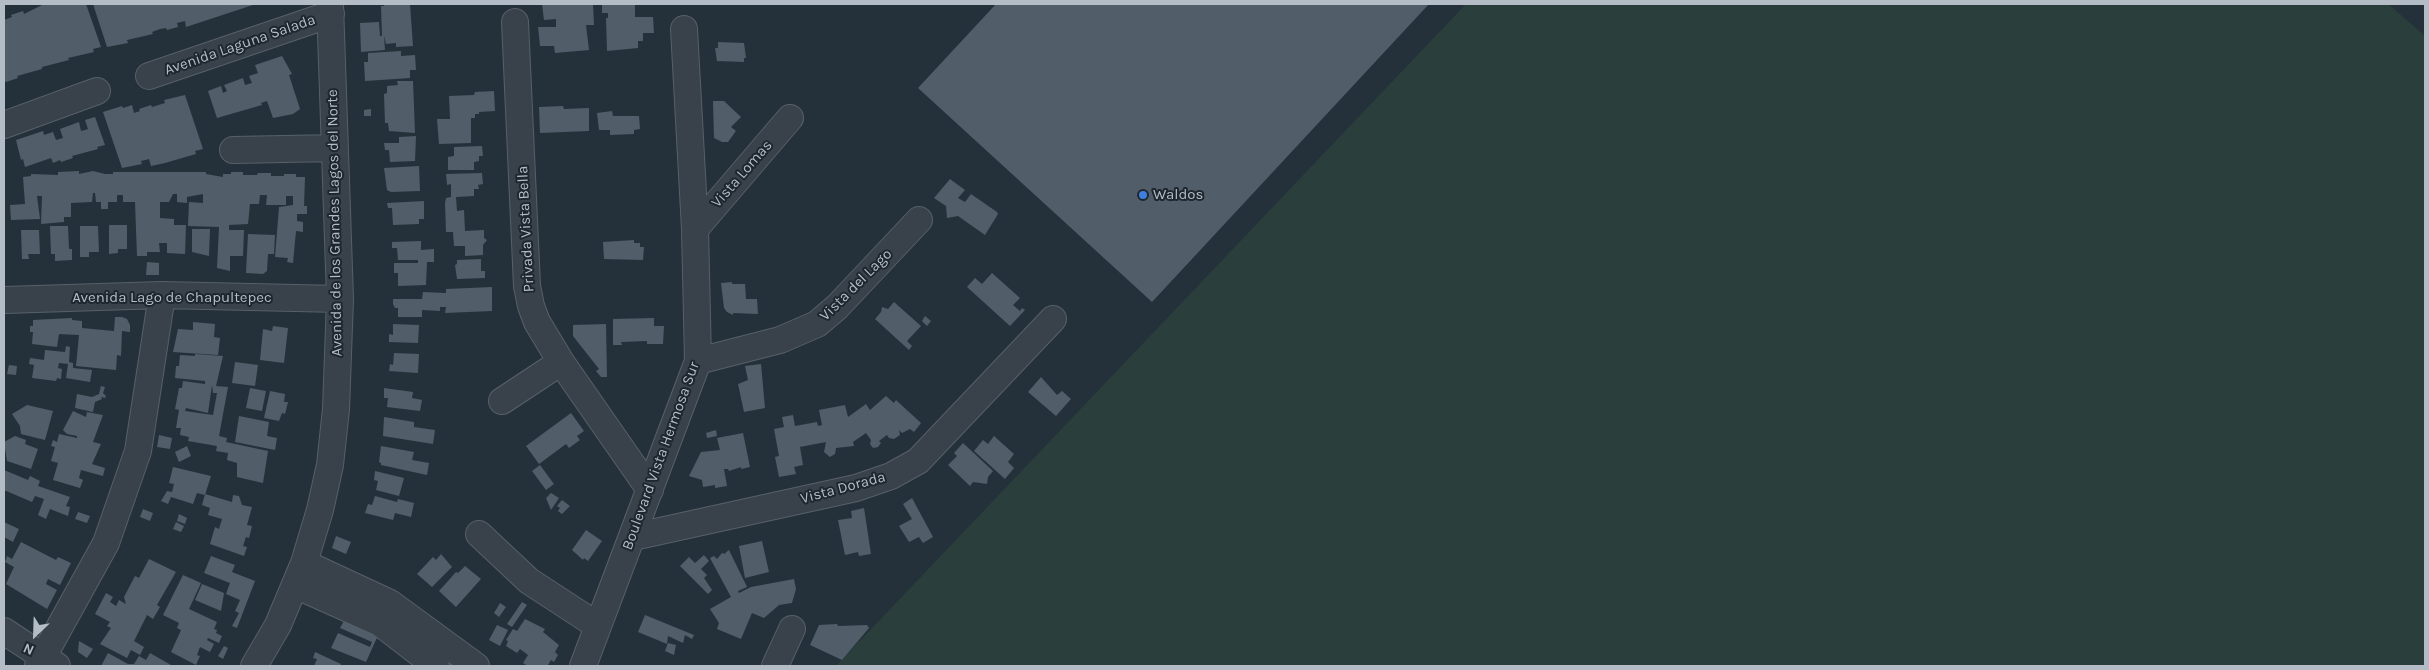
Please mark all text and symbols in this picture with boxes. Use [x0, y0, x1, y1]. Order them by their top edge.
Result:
street label: Avenida Laguna Salada [162, 11, 318, 79]
street label: Avenida de los Grandes Lagos del Norte [324, 89, 346, 357]
street label: Vista Lomas [708, 137, 776, 211]
street label: Privada Vista Bella [514, 165, 538, 293]
place label: Waldos [1153, 186, 1203, 204]
marker: Waldos [1137, 189, 1149, 201]
street label: Vista del Lago [816, 245, 896, 325]
street label: Avenida Lago de Chapultepec [72, 289, 272, 307]
street label: Boulevard Vista Hermosa Sur [618, 359, 704, 553]
street label: Vista Dorada [799, 468, 887, 508]
north arrow [10, 610, 60, 660]
text: N [21, 639, 37, 659]

